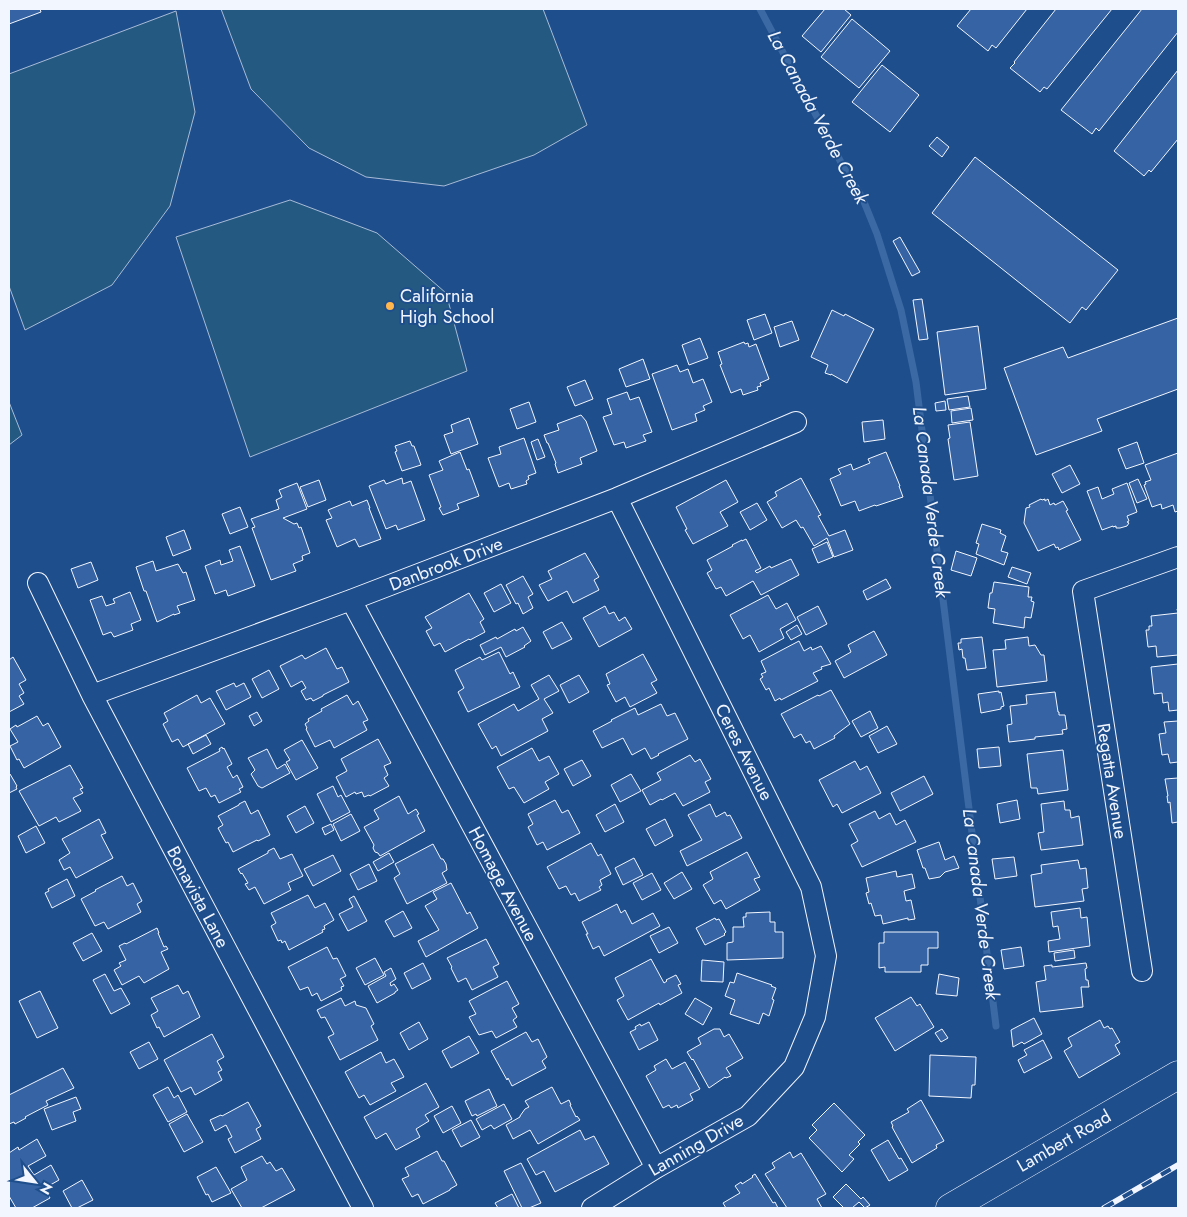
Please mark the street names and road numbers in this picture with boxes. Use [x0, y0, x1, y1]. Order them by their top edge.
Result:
street label: Danbrook Drive [386, 530, 506, 598]
street label: Ceres Avenue [708, 699, 780, 805]
street label: Regatta Avenue [1090, 721, 1134, 841]
street label: Homage Avenue [462, 822, 544, 946]
street label: Bonavista Lane [160, 842, 236, 952]
street label: Lambert Road [1012, 1103, 1116, 1179]
street label: Lanning Drive [644, 1107, 748, 1183]

